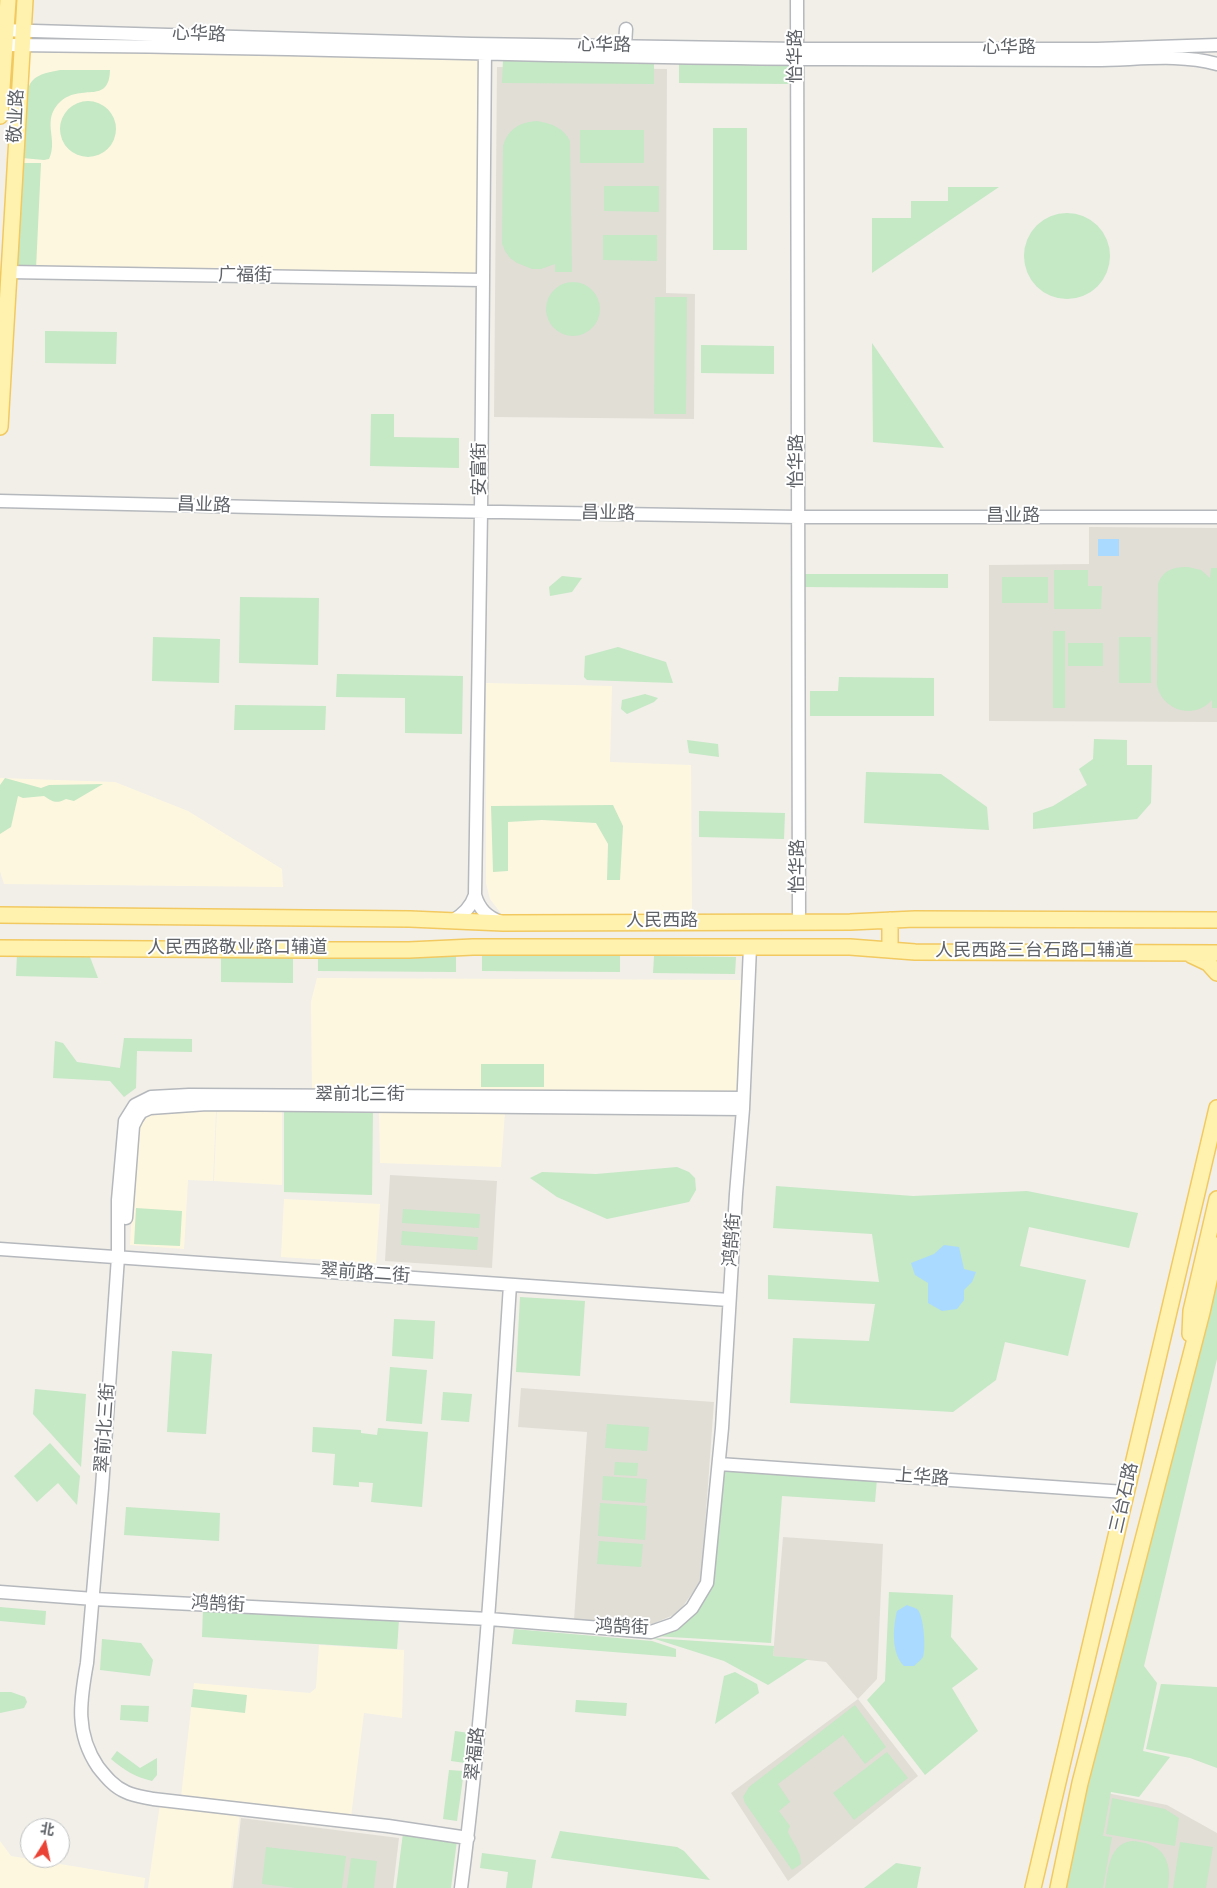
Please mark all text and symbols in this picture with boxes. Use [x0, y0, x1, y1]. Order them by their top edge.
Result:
street label: 心华路 [172, 23, 226, 47]
street label: 怡华路 [786, 29, 808, 83]
street label: 心华路 [577, 35, 631, 57]
street label: 心华路 [982, 38, 1036, 60]
street label: 敬业路 [5, 88, 29, 144]
street label: 广福街 [218, 265, 272, 287]
street label: 怡华路 [787, 434, 809, 488]
street label: 安富街 [470, 442, 492, 496]
street label: 昌业路 [177, 494, 231, 518]
street label: 昌业路 [581, 503, 635, 525]
street label: 昌业路 [986, 506, 1040, 528]
street label: 怡华路 [788, 839, 810, 893]
street label: 人民西路 [626, 911, 698, 933]
street label: 人民西路敬业路口辅道 [147, 938, 327, 960]
street label: 人民西路三台石路口辅道 [935, 941, 1133, 963]
street label: 翠前北三街 [315, 1085, 405, 1107]
street label: 鸿鹄街 [720, 1212, 746, 1268]
street label: 翠前路二街 [319, 1260, 411, 1288]
street label: 翠前北三街 [92, 1382, 120, 1474]
street label: 三台石路 [1106, 1460, 1144, 1536]
street label: 上华路 [894, 1465, 950, 1491]
street label: 鸿鹄街 [190, 1593, 246, 1617]
street label: 鸿鹄街 [595, 1616, 649, 1640]
street label: 翠福路 [462, 1726, 490, 1782]
text: 北 [39, 1817, 56, 1840]
north arrow [20, 1818, 70, 1868]

